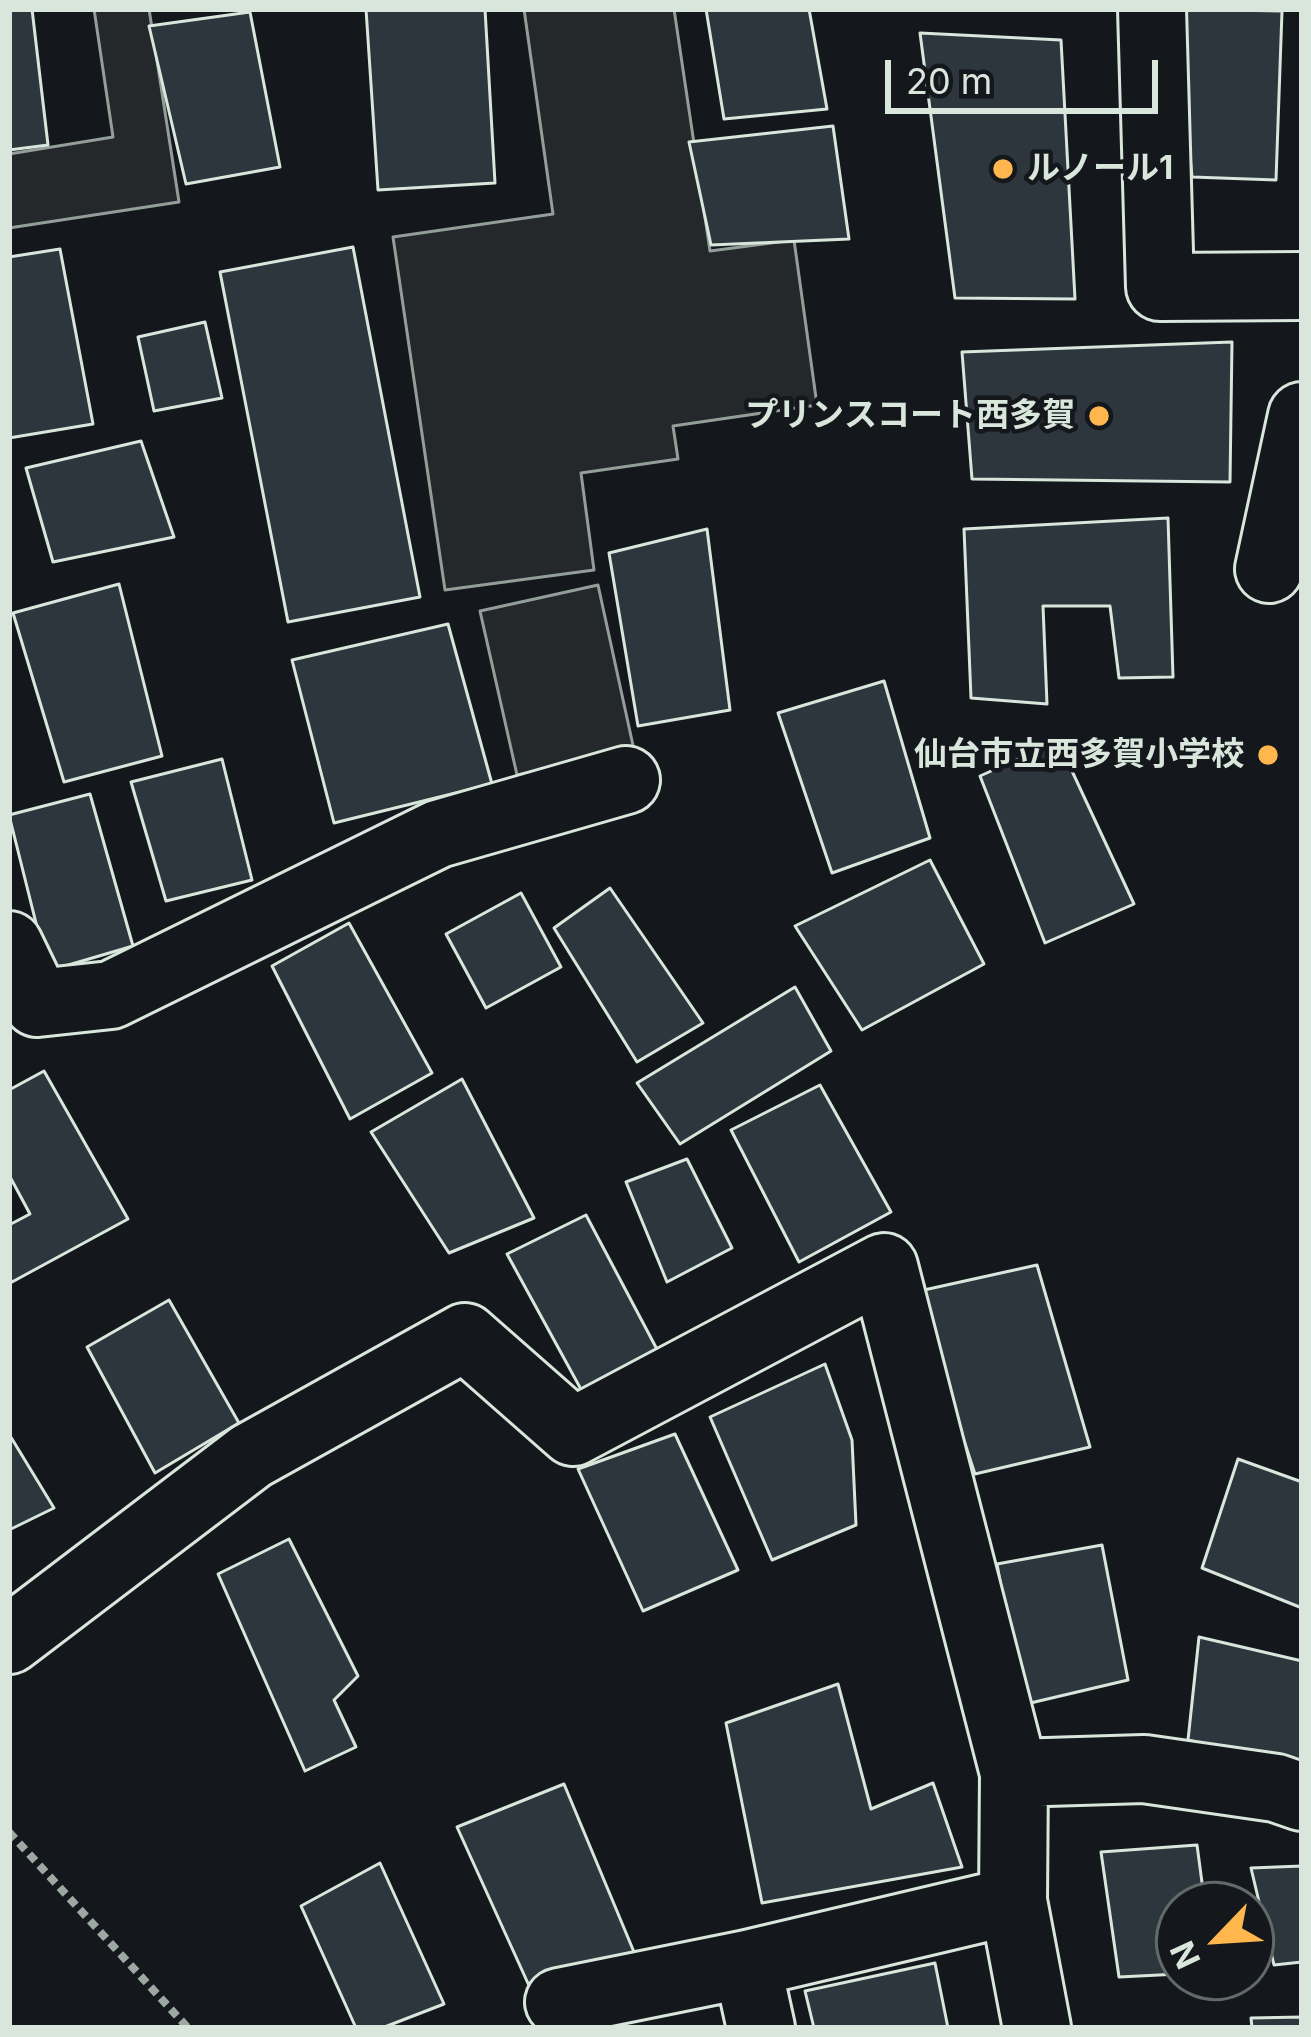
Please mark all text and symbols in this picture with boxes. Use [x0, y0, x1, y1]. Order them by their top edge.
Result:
scale bar [891, 36, 1164, 110]
text: 20 m [906, 59, 992, 103]
place label: ルノール1 [1027, 149, 1173, 189]
marker: ルノール1 [990, 156, 1016, 182]
place label: プリンスコート西多賀 [745, 396, 1075, 436]
marker: プリンスコート西多賀 [1086, 403, 1112, 429]
place label: 仙台市立西多賀小学校 [914, 735, 1244, 775]
marker: 仙台市立西多賀小学校 [1255, 742, 1281, 768]
north arrow [1155, 1881, 1275, 2001]
text: N [1162, 1935, 1209, 1975]

